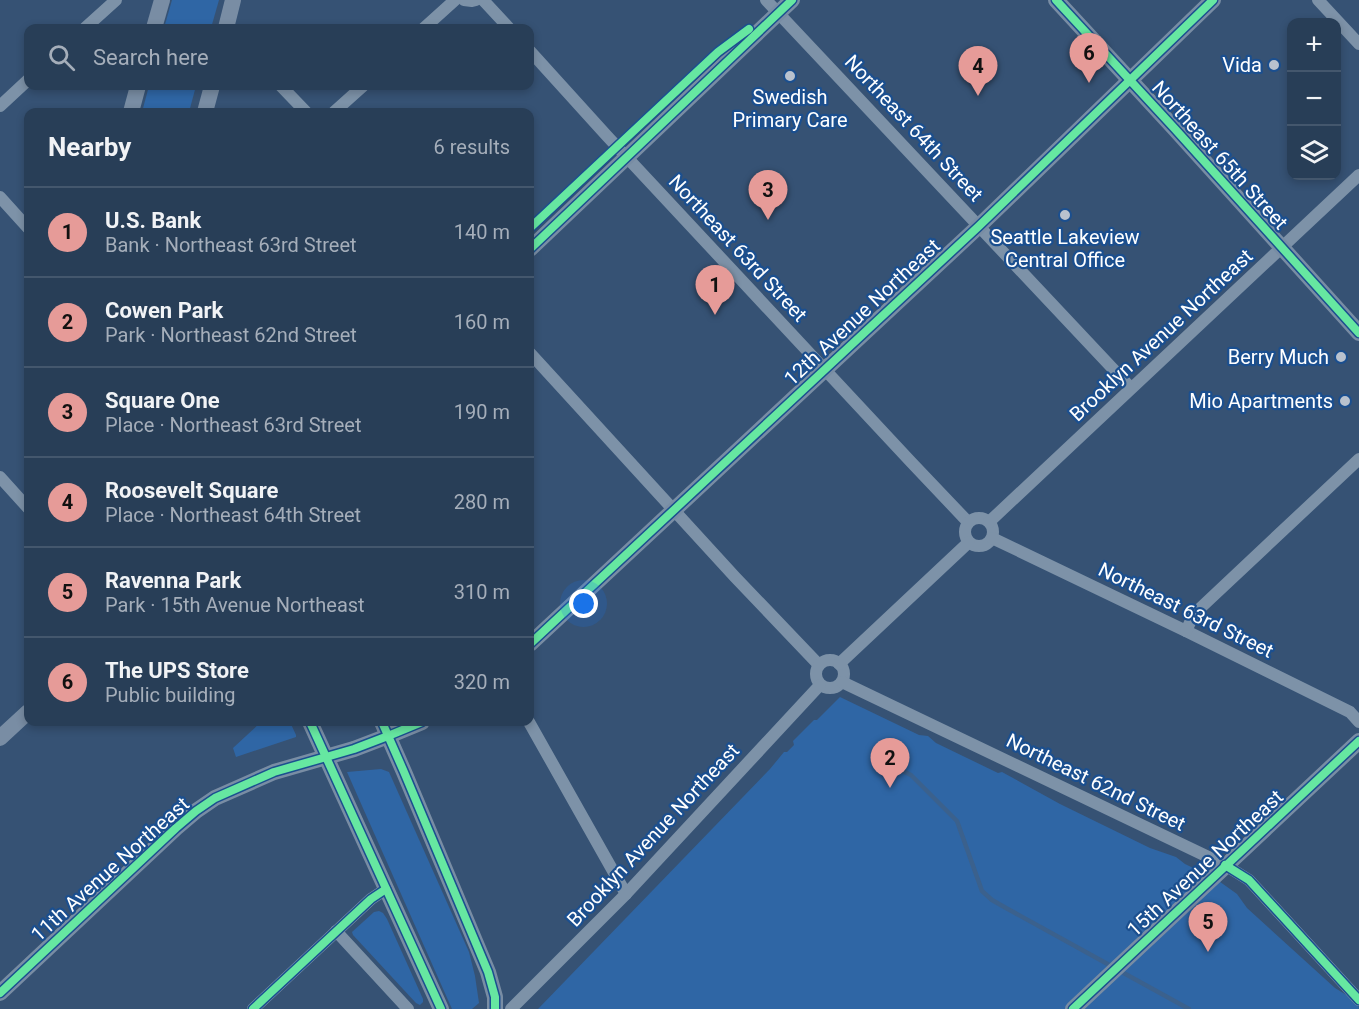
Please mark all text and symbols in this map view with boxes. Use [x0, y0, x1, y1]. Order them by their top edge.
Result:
map controls [1287, 18, 1341, 180]
button: + [1287, 18, 1341, 72]
search box [24, 24, 534, 90]
pin: 6 [1070, 34, 1108, 83]
icon: search [45, 41, 78, 74]
text: Search here [93, 45, 209, 70]
pin: 4 [958, 46, 998, 96]
street label: Northeast 64th Street [840, 50, 988, 206]
place label: Vida [1222, 53, 1262, 77]
marker: Vida [1267, 58, 1281, 72]
marker: Swedish Primary Care [783, 69, 797, 83]
button: − [1287, 72, 1341, 126]
street label: Northeast 65th Street [1147, 76, 1293, 234]
place label: Swedish Primary Care [732, 85, 848, 132]
button: layers [1287, 126, 1341, 180]
text: Nearby [48, 132, 131, 162]
text: 6 results [434, 135, 510, 159]
street label: Northeast 63rd Street [664, 170, 812, 326]
pin: 3 [748, 170, 788, 220]
text: U.S. Bank [105, 208, 201, 233]
marker: Seattle Lakeview Central Office [1058, 208, 1072, 222]
text: 1 [62, 220, 73, 244]
text: 140 m [454, 220, 510, 244]
place label: Seattle Lakeview Central Office [990, 225, 1140, 272]
text: Bank · Northeast 63rd Street [105, 233, 357, 257]
street label: 12th Avenue Northeast [779, 234, 945, 390]
street label: Brooklyn Avenue Northeast [1064, 244, 1258, 426]
pin: 1 [696, 266, 734, 315]
text: Cowen Park [105, 298, 223, 323]
text: 2 [62, 310, 73, 334]
text: 160 m [454, 310, 510, 334]
text: Park · Northeast 62nd Street [105, 323, 357, 347]
place label: Berry Much [1228, 345, 1329, 369]
marker: Berry Much [1334, 350, 1348, 364]
text: Square One [105, 388, 220, 413]
place label: Mio Apartments [1189, 389, 1333, 413]
marker: Mio Apartments [1338, 394, 1352, 408]
text: 3 [62, 400, 73, 424]
text: 190 m [454, 400, 510, 424]
text: Place · Northeast 63rd Street [105, 413, 361, 437]
text: Roosevelt Square [105, 478, 278, 503]
text: 4 [62, 490, 73, 514]
text: 280 m [454, 490, 510, 514]
text: Place · Northeast 64th Street [105, 503, 361, 527]
street label: Northeast 63rd Street [1095, 557, 1277, 663]
text: Ravenna Park [105, 568, 241, 593]
text: 5 [62, 580, 73, 604]
text: 310 m [454, 580, 510, 604]
your location [569, 589, 598, 618]
text: Park · 15th Avenue Northeast [105, 593, 365, 617]
text: The UPS Store [105, 658, 249, 683]
text: 6 [62, 670, 73, 694]
text: 320 m [454, 670, 510, 694]
text: Public building [105, 683, 235, 707]
street label: Northeast 62nd Street [1003, 728, 1189, 836]
street label: Brooklyn Avenue Northeast [562, 738, 744, 932]
pin: 2 [870, 738, 910, 788]
street label: 15th Avenue Northeast [1122, 785, 1288, 941]
street label: 11th Avenue Northeast [26, 792, 194, 946]
pin: 5 [1188, 902, 1228, 952]

